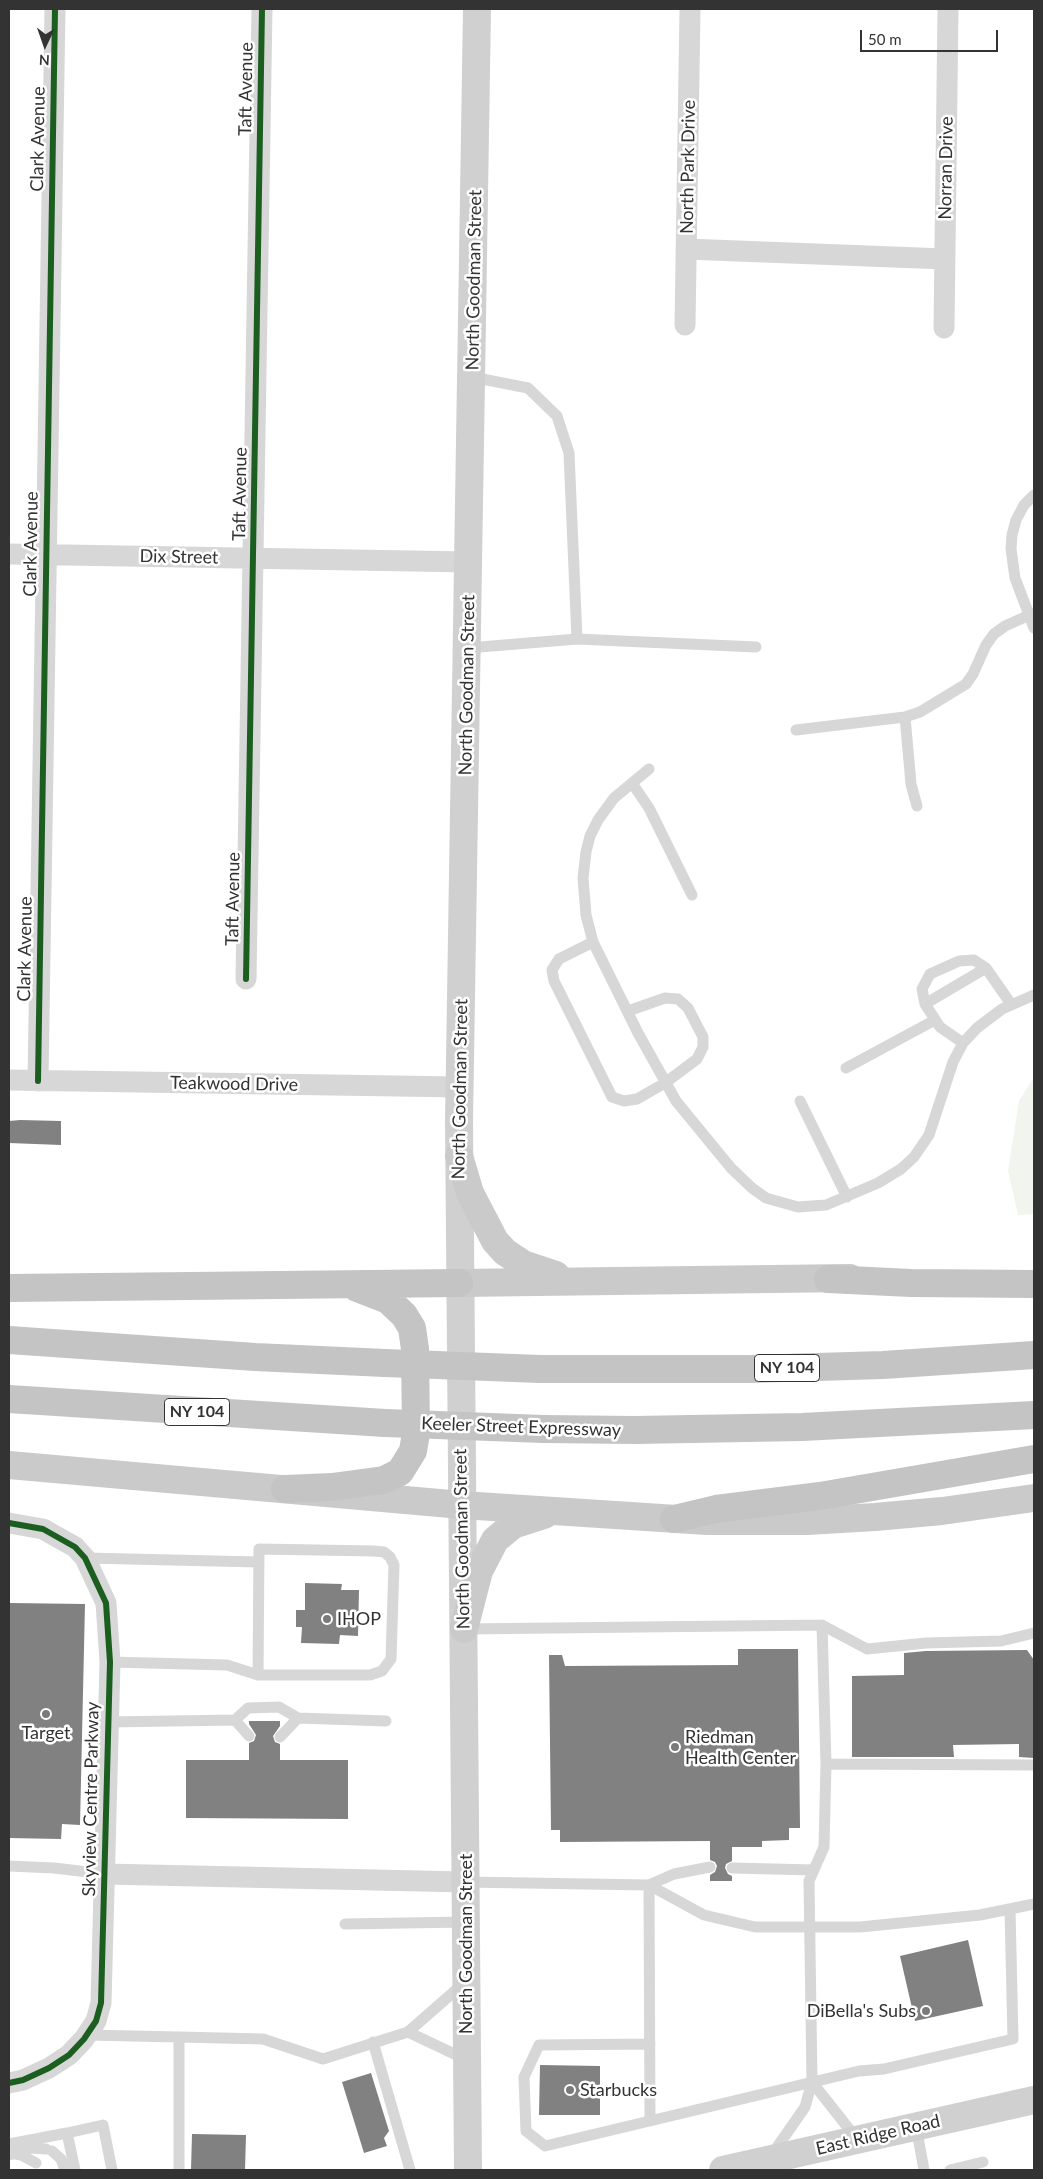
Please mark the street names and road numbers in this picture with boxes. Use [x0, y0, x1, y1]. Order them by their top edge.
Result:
street label: Taft Avenue [234, 42, 258, 136]
street label: Clark Avenue [26, 86, 50, 192]
street label: North Park Drive [676, 100, 700, 234]
street label: Norran Drive [934, 116, 958, 220]
street label: North Goodman Street [462, 189, 486, 371]
street label: Taft Avenue [228, 447, 252, 541]
street label: Clark Avenue [19, 491, 43, 597]
street label: Dix Street [139, 546, 219, 568]
street label: North Goodman Street [455, 594, 479, 776]
street label: Taft Avenue [221, 852, 245, 946]
street label: Clark Avenue [13, 896, 37, 1002]
street label: North Goodman Street [448, 998, 472, 1180]
street label: Teakwood Drive [170, 1072, 298, 1096]
road number: NY 104 [754, 1355, 820, 1382]
road number: NY 104 [164, 1398, 230, 1425]
street label: Keeler Street Expressway [421, 1413, 621, 1441]
street label: North Goodman Street [450, 1448, 474, 1630]
street label: Skyview Centre Parkway [78, 1701, 104, 1897]
street label: North Goodman Street [455, 1854, 477, 2034]
street label: East Ridge Road [814, 2110, 942, 2160]

